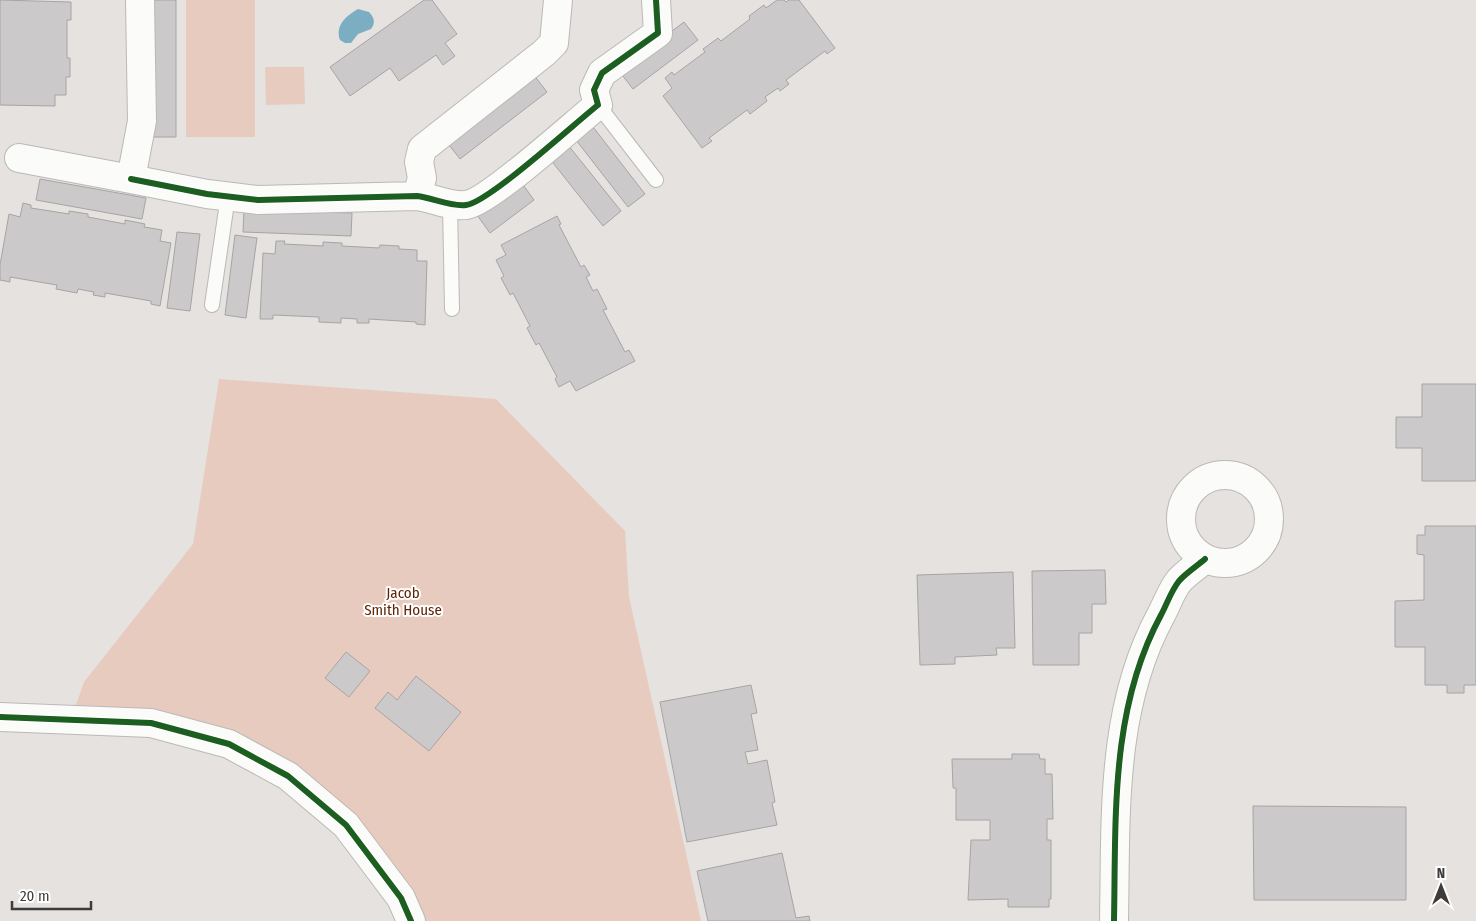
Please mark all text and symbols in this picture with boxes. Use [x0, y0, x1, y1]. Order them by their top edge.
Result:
park label: Jacob Smith House [364, 584, 442, 619]
north arrow [1416, 861, 1466, 911]
text: N [1437, 865, 1445, 882]
scale bar [12, 878, 91, 910]
text: 20 m [20, 887, 50, 905]

